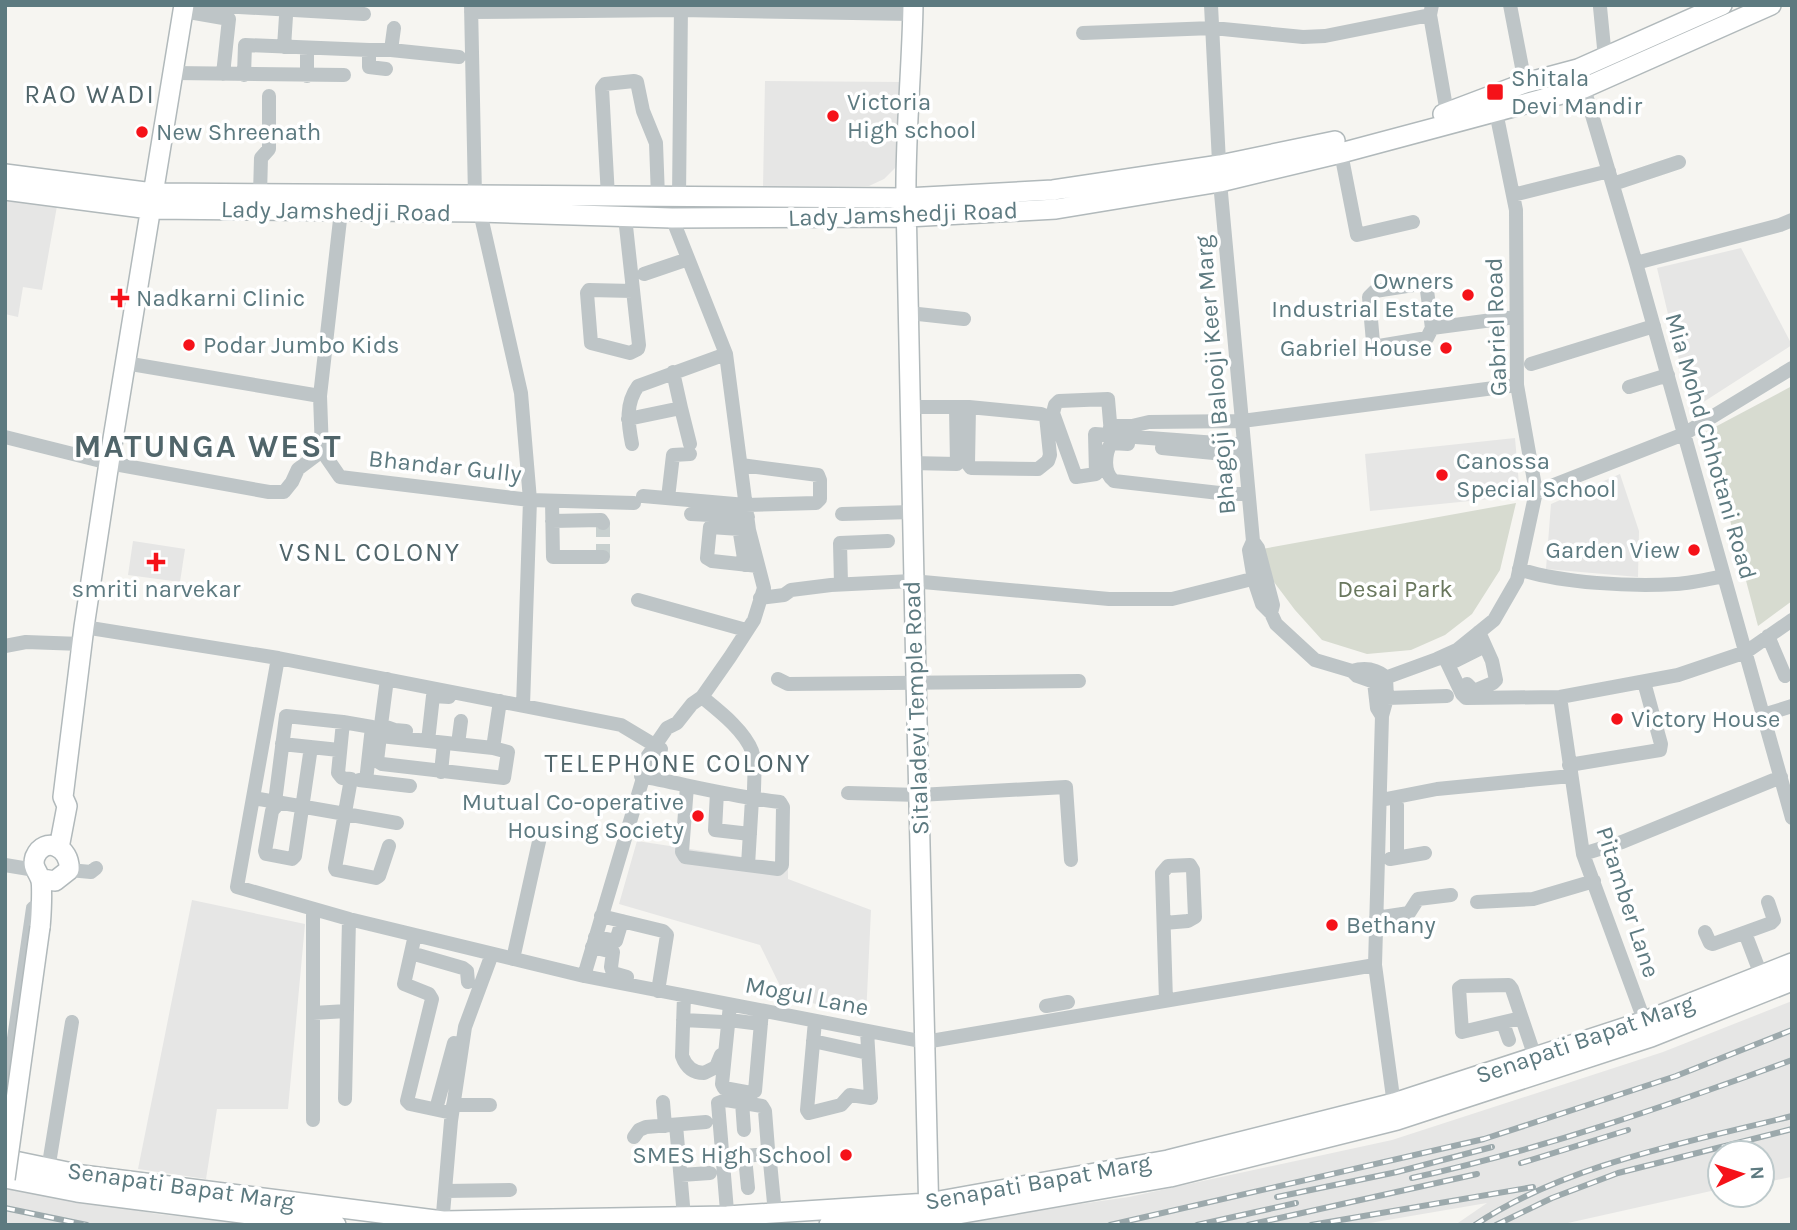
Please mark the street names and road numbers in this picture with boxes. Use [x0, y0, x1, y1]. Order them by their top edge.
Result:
street label: Lady Jamshedji Road [221, 195, 451, 227]
street label: Lady Jamshedji Road [788, 196, 1018, 232]
street label: Bhagoji Balooji Keer Marg [1189, 234, 1241, 516]
street label: Gabriel Road [1480, 257, 1512, 397]
street label: Mia Mohd Chhotani Road [1660, 310, 1762, 582]
street label: Bhandar Gully [367, 444, 523, 488]
street label: Sitaladevi Temple Road [898, 580, 934, 836]
street label: Pitamber Lane [1590, 823, 1666, 981]
street label: Mogul Lane [743, 970, 871, 1022]
street label: Senapati Bapat Marg [1472, 988, 1698, 1090]
street label: Senapati Bapat Marg [923, 1148, 1154, 1216]
street label: Senapati Bapat Marg [66, 1156, 297, 1216]

